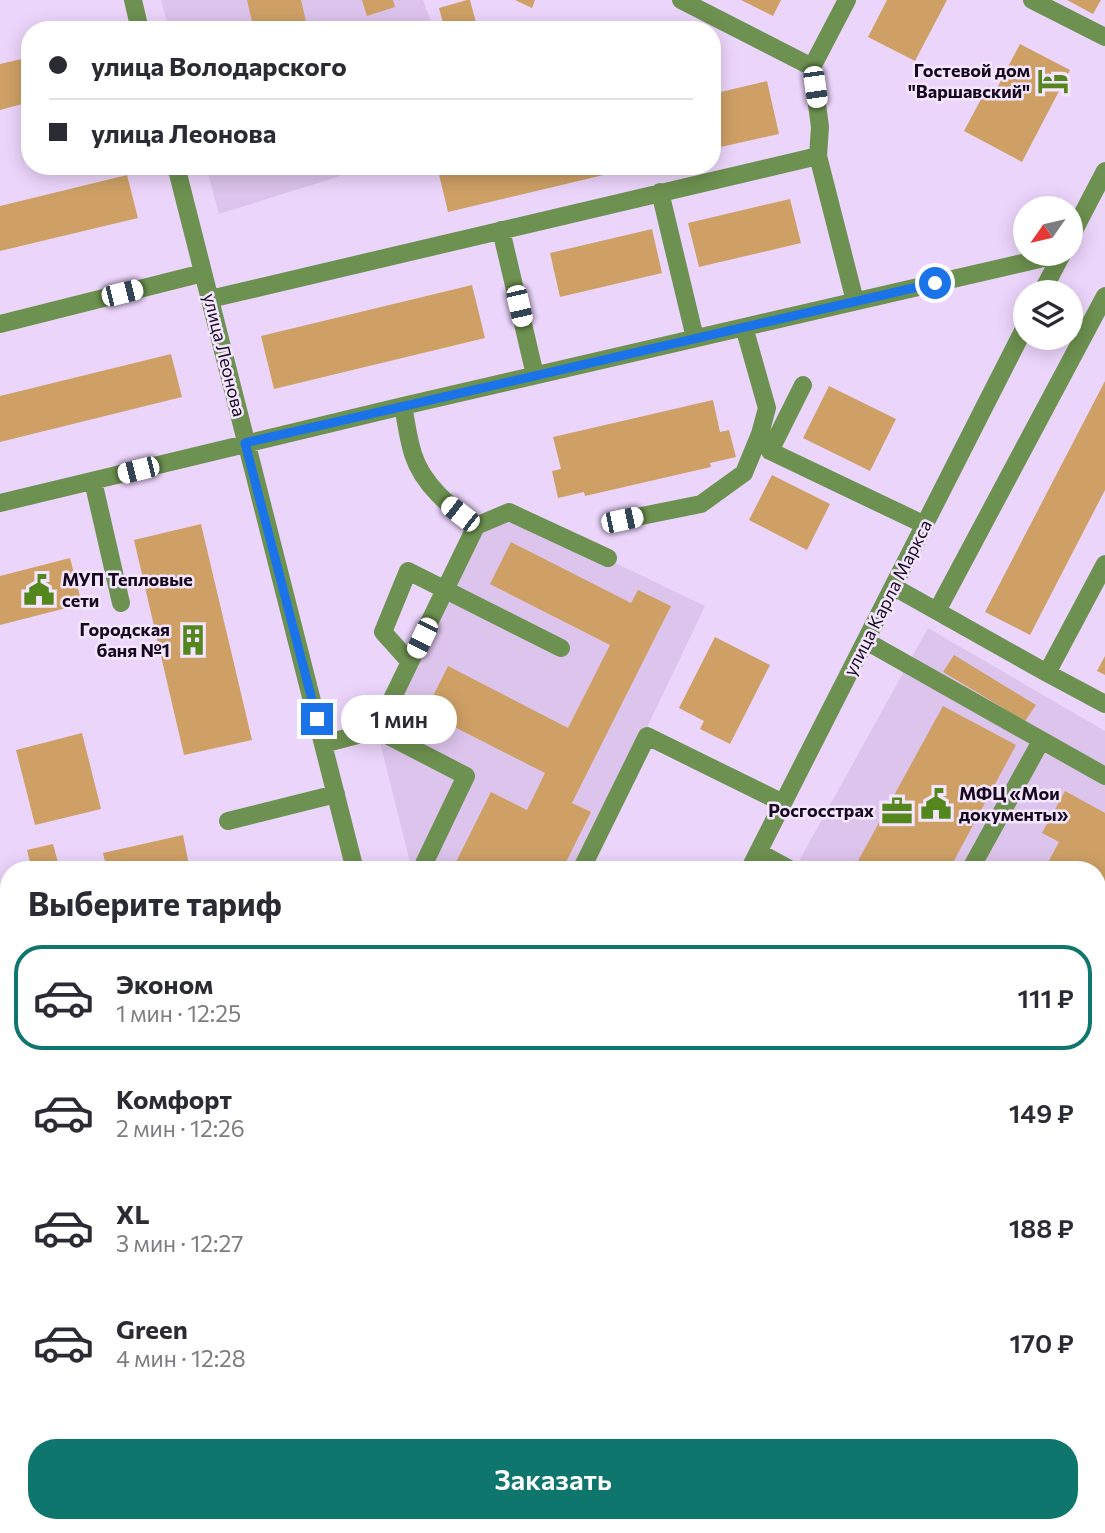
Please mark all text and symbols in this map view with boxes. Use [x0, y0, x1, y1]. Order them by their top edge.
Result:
text: улица Володарского [91, 50, 347, 81]
place label: Гостевой дом "Варшавский" [908, 59, 1030, 102]
hotel icon: Гостевой дом "Варшавский" [1036, 64, 1070, 98]
car [802, 65, 829, 109]
text: улица Леонова [91, 117, 276, 148]
north arrow [1013, 196, 1083, 266]
map controls [1013, 196, 1083, 350]
route start [919, 267, 951, 299]
car [100, 278, 145, 308]
button: layers [1013, 280, 1083, 350]
car [505, 283, 534, 329]
street label: улица Леонова [199, 291, 251, 419]
car [116, 455, 161, 485]
car [437, 493, 484, 535]
car [600, 505, 645, 535]
street label: улица Карла Маркса [838, 516, 936, 679]
place label: МУП Тепловые сети [62, 568, 193, 611]
public building icon: МУП Тепловые сети [22, 573, 56, 607]
car [404, 615, 441, 661]
place label: Городская баня №1 [80, 618, 170, 661]
building icon: Городская баня №1 [176, 623, 210, 657]
callout: 1 мин [342, 694, 457, 744]
route end [301, 703, 333, 735]
text: 1 мин [370, 705, 428, 733]
place label: МФЦ «Мои документы» [959, 782, 1069, 825]
public building icon: МФЦ «Мои документы» [919, 787, 953, 821]
office icon: Росгосстрах [880, 794, 914, 828]
place label: Росгосстрах [768, 799, 874, 821]
text: Выберите тариф [28, 883, 282, 923]
icon: car [32, 966, 95, 1029]
text: Эконом [116, 968, 213, 999]
text: 111 ₽ [1017, 982, 1074, 1013]
text: 1 мин · 12:25 [116, 999, 241, 1027]
icon: car [32, 1081, 95, 1144]
text: Комфорт [116, 1083, 232, 1114]
text: 149 ₽ [1009, 1097, 1074, 1128]
text: 2 мин · 12:26 [116, 1114, 245, 1142]
icon: car [32, 1196, 95, 1259]
text: XL [116, 1198, 150, 1229]
text: 188 ₽ [1009, 1212, 1074, 1243]
text: 3 мин · 12:27 [116, 1229, 243, 1257]
icon: car [32, 1311, 95, 1374]
text: Green [116, 1313, 188, 1344]
text: 170 ₽ [1009, 1327, 1074, 1358]
text: 4 мин · 12:28 [116, 1344, 246, 1372]
button: Заказать [28, 1439, 1078, 1519]

